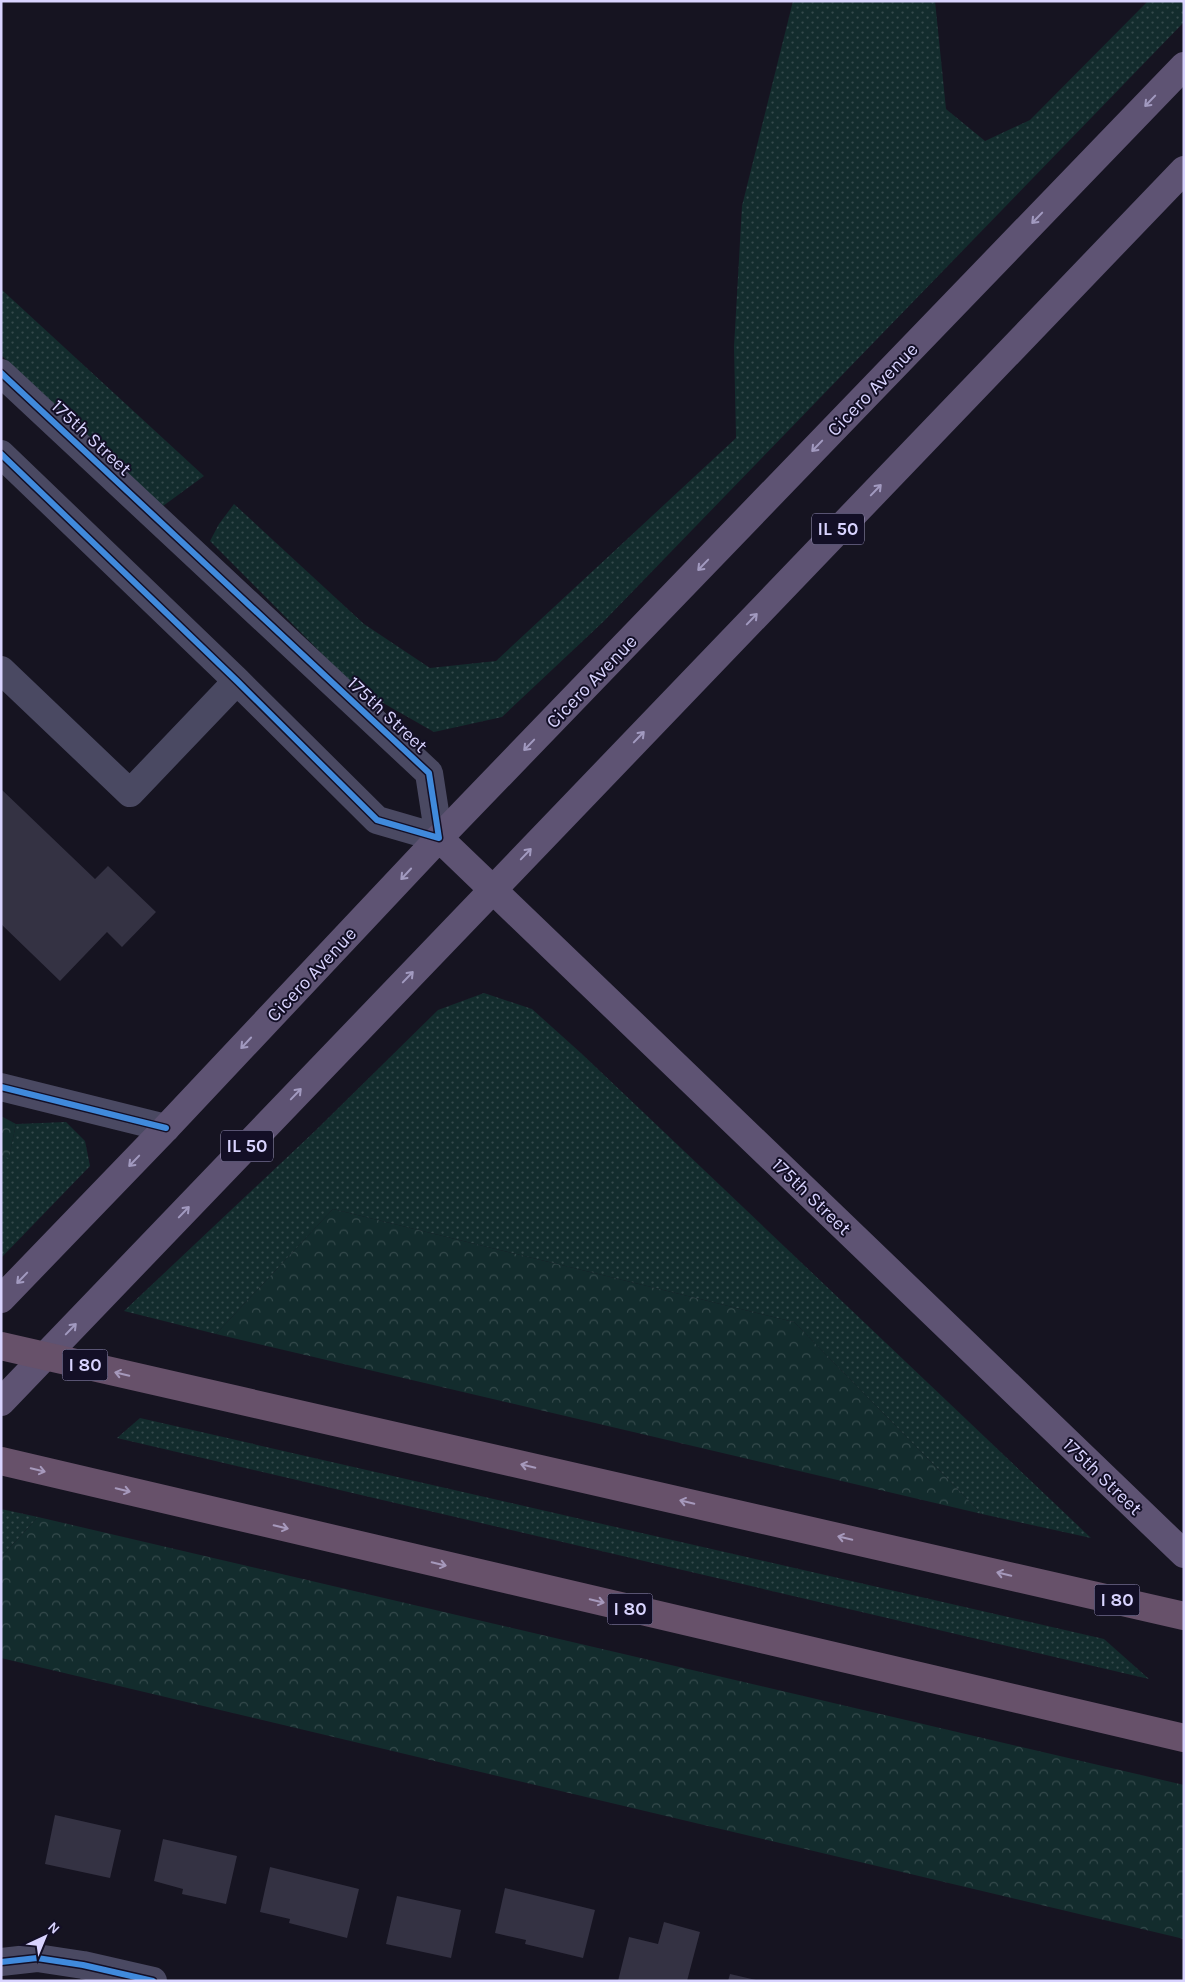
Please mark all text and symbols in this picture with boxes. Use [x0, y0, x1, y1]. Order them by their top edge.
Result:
one-way arrow [1144, 95, 1156, 108]
one-way arrow [1031, 212, 1043, 225]
street label: Cicero Avenue [823, 338, 923, 441]
street label: 175th Street [47, 395, 136, 480]
one-way arrow [811, 440, 823, 453]
one-way arrow [870, 483, 882, 496]
road number: IL 50 [812, 514, 864, 544]
one-way arrow [697, 558, 709, 571]
one-way arrow [746, 613, 758, 626]
street label: Cicero Avenue [542, 630, 642, 733]
street label: 175th Street [343, 672, 432, 757]
one-way arrow [633, 730, 645, 743]
one-way arrow [523, 738, 535, 751]
one-way arrow [520, 847, 532, 860]
one-way arrow [400, 867, 412, 880]
street label: Cicero Avenue [262, 923, 361, 1026]
one-way arrow [402, 971, 414, 983]
one-way arrow [240, 1036, 252, 1049]
one-way arrow [290, 1088, 302, 1101]
road number: IL 50 [221, 1130, 273, 1162]
one-way arrow [128, 1154, 140, 1167]
street label: 175th Street [767, 1154, 855, 1240]
one-way arrow [178, 1205, 190, 1218]
one-way arrow [16, 1271, 28, 1284]
one-way arrow [65, 1323, 77, 1335]
road number: I 80 [62, 1350, 108, 1380]
one-way arrow [114, 1369, 130, 1378]
street label: 175th Street [1058, 1434, 1146, 1520]
one-way arrow [521, 1461, 537, 1470]
one-way arrow [30, 1466, 46, 1475]
one-way arrow [114, 1486, 130, 1495]
one-way arrow [679, 1497, 695, 1506]
one-way arrow [273, 1523, 289, 1532]
one-way arrow [838, 1533, 854, 1542]
one-way arrow [431, 1560, 447, 1569]
one-way arrow [996, 1569, 1012, 1578]
road number: I 80 [1094, 1584, 1140, 1616]
road number: I 80 [608, 1594, 652, 1625]
one-way arrow [589, 1597, 605, 1606]
north arrow [20, 1912, 70, 1962]
text: N [44, 1918, 63, 1938]

